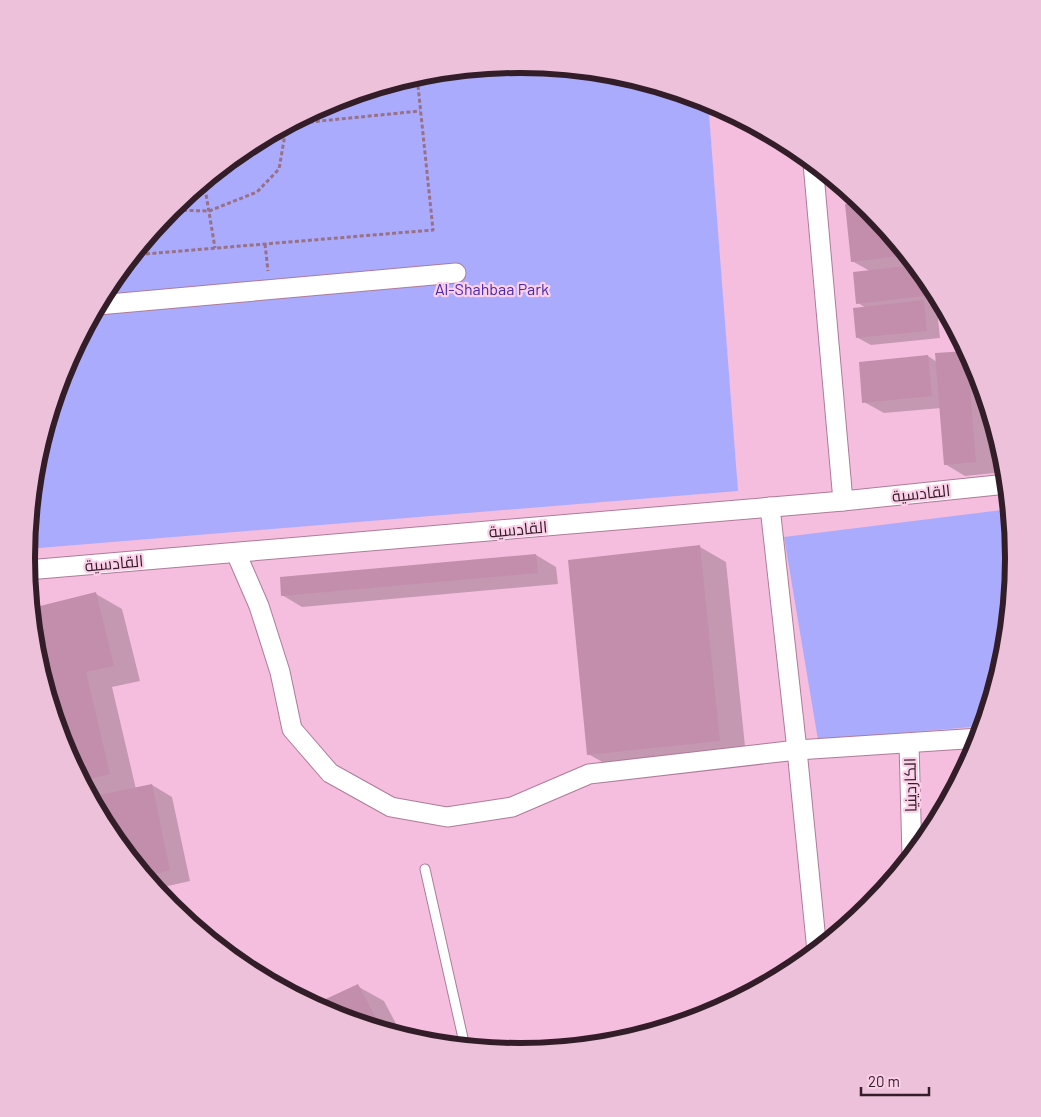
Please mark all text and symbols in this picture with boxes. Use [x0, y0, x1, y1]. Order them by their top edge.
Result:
park label: Al-Shahbaa Park [435, 279, 549, 298]
street label: القادسية [891, 480, 951, 506]
street label: القادسية [488, 516, 548, 542]
street label: القادسية [84, 550, 144, 576]
street label: الكاردينيا [900, 758, 920, 812]
scale bar [861, 1064, 928, 1096]
text: 20 m [868, 1072, 900, 1090]

